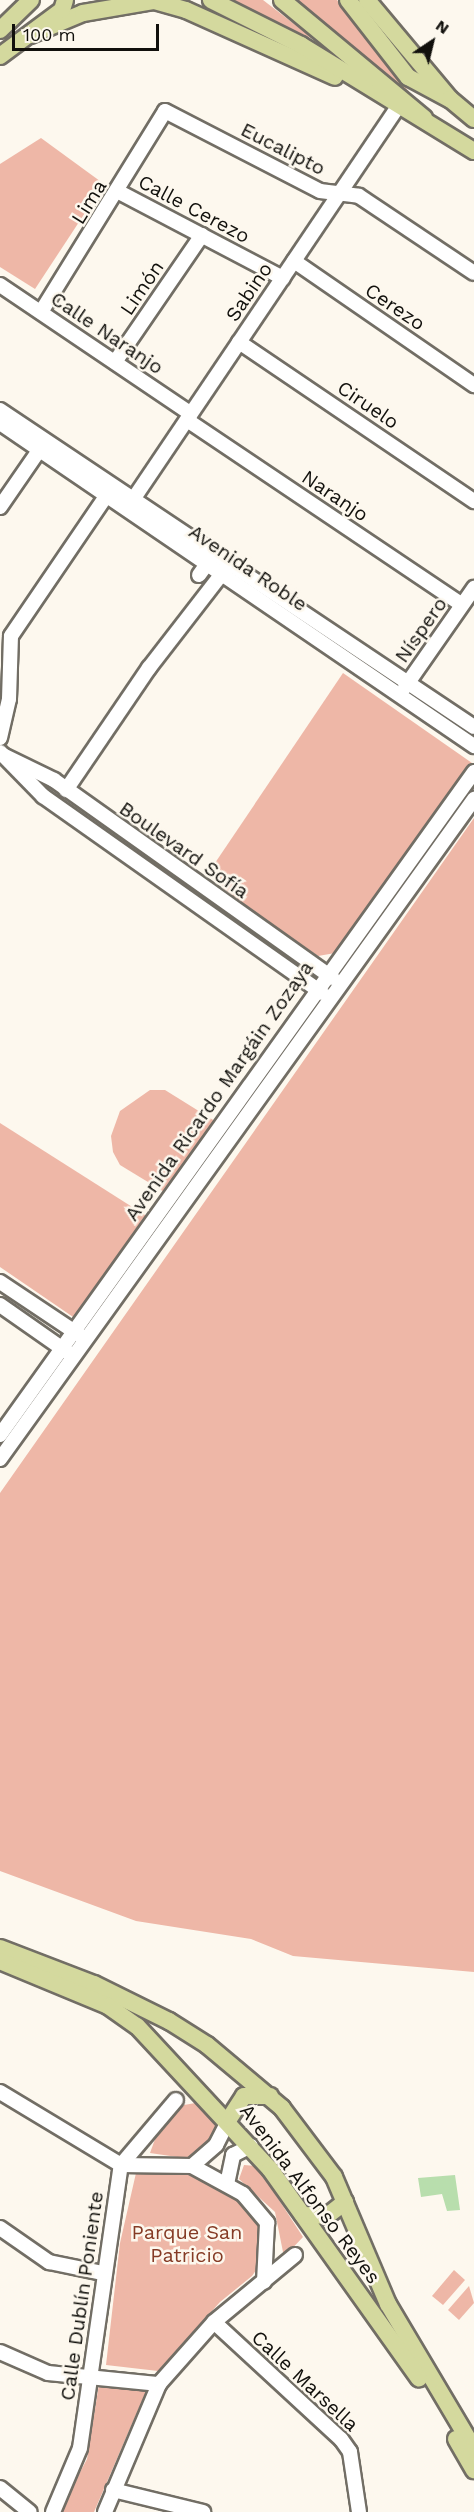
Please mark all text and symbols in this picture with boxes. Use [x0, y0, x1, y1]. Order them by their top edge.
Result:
scale bar [15, 12, 162, 50]
north arrow [402, 12, 462, 72]
text: N [432, 16, 453, 38]
text: 100 m [23, 24, 76, 45]
street label: Eucalipto [237, 118, 329, 180]
street label: Calle Cerezo [134, 170, 254, 248]
street label: Lima [66, 175, 112, 229]
street label: Limón [115, 256, 169, 320]
street label: Sabino [221, 258, 277, 326]
street label: Cerezo [360, 278, 430, 336]
street label: Calle Naranjo [46, 287, 168, 379]
street label: Ciruelo [333, 376, 403, 434]
street label: Naranjo [297, 465, 373, 527]
street label: Avenida Roble [184, 519, 312, 617]
street label: Níspero [390, 593, 452, 667]
street label: Boulevard Sofía [115, 796, 253, 904]
street label: Avenida Ricardo Margáin Zozaya [120, 956, 318, 1226]
street label: Avenida Alfonso Reyes [234, 2099, 386, 2289]
street label: Calle Dublín Poniente [55, 2190, 109, 2402]
park label: Parque San Patricio [132, 2220, 242, 2267]
street label: Calle Marsella [247, 2325, 363, 2437]

